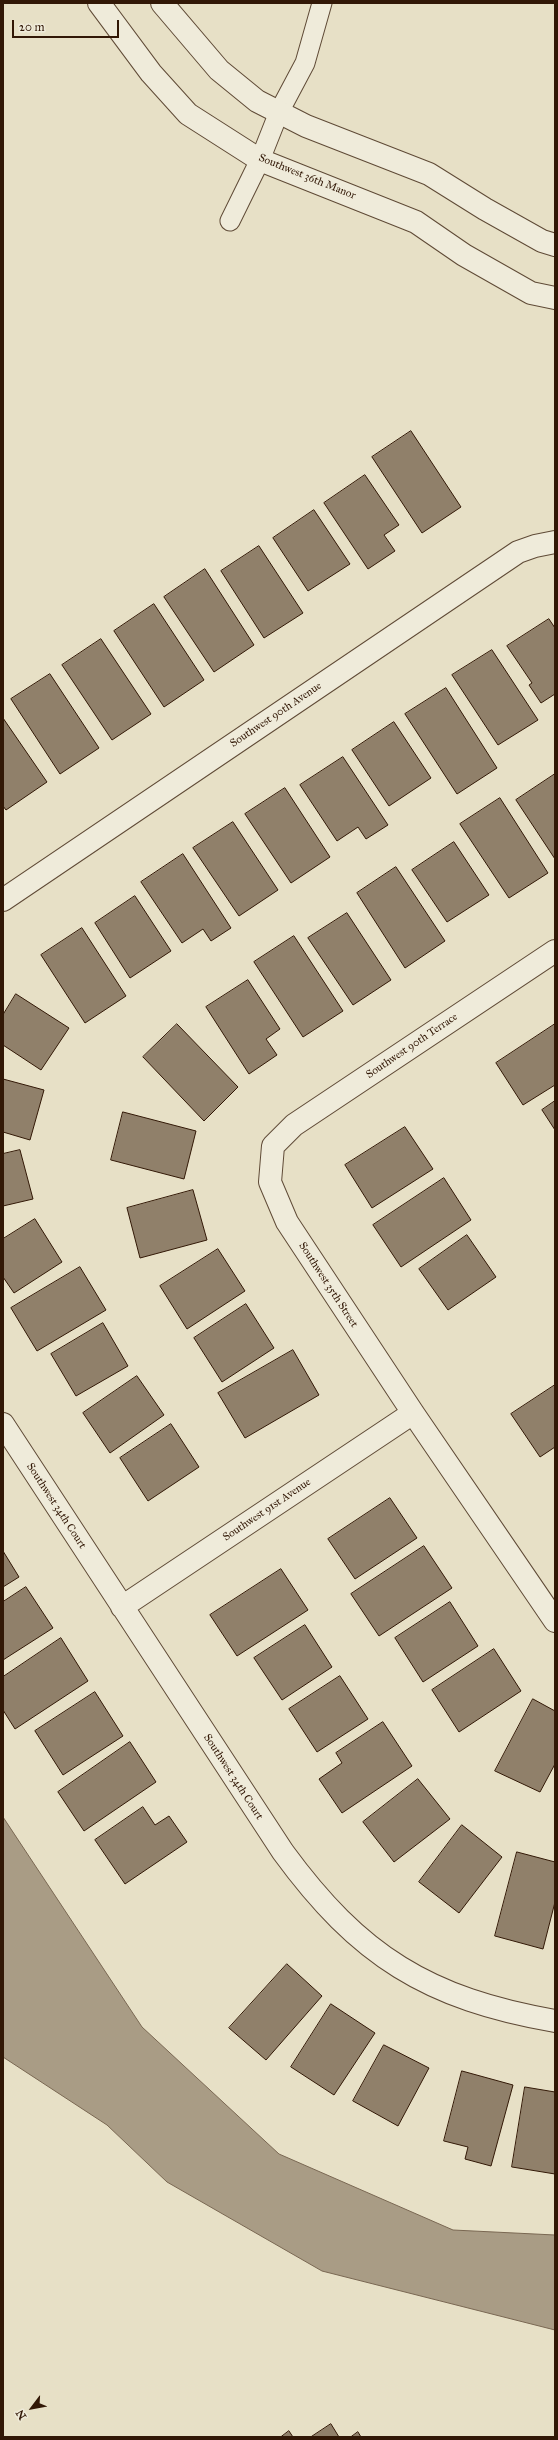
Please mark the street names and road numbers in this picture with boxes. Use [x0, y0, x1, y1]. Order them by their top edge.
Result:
street label: Southwest 36th Manor [256, 151, 358, 203]
street label: Southwest 90th Avenue [228, 680, 324, 750]
street label: Southwest 90th Terrace [364, 1010, 460, 1082]
street label: Southwest 35th Street [296, 1240, 360, 1330]
street label: Southwest 34th Court [23, 1461, 89, 1551]
street label: Southwest 91st Avenue [221, 1476, 313, 1544]
street label: Southwest 34th Court [200, 1732, 266, 1822]

